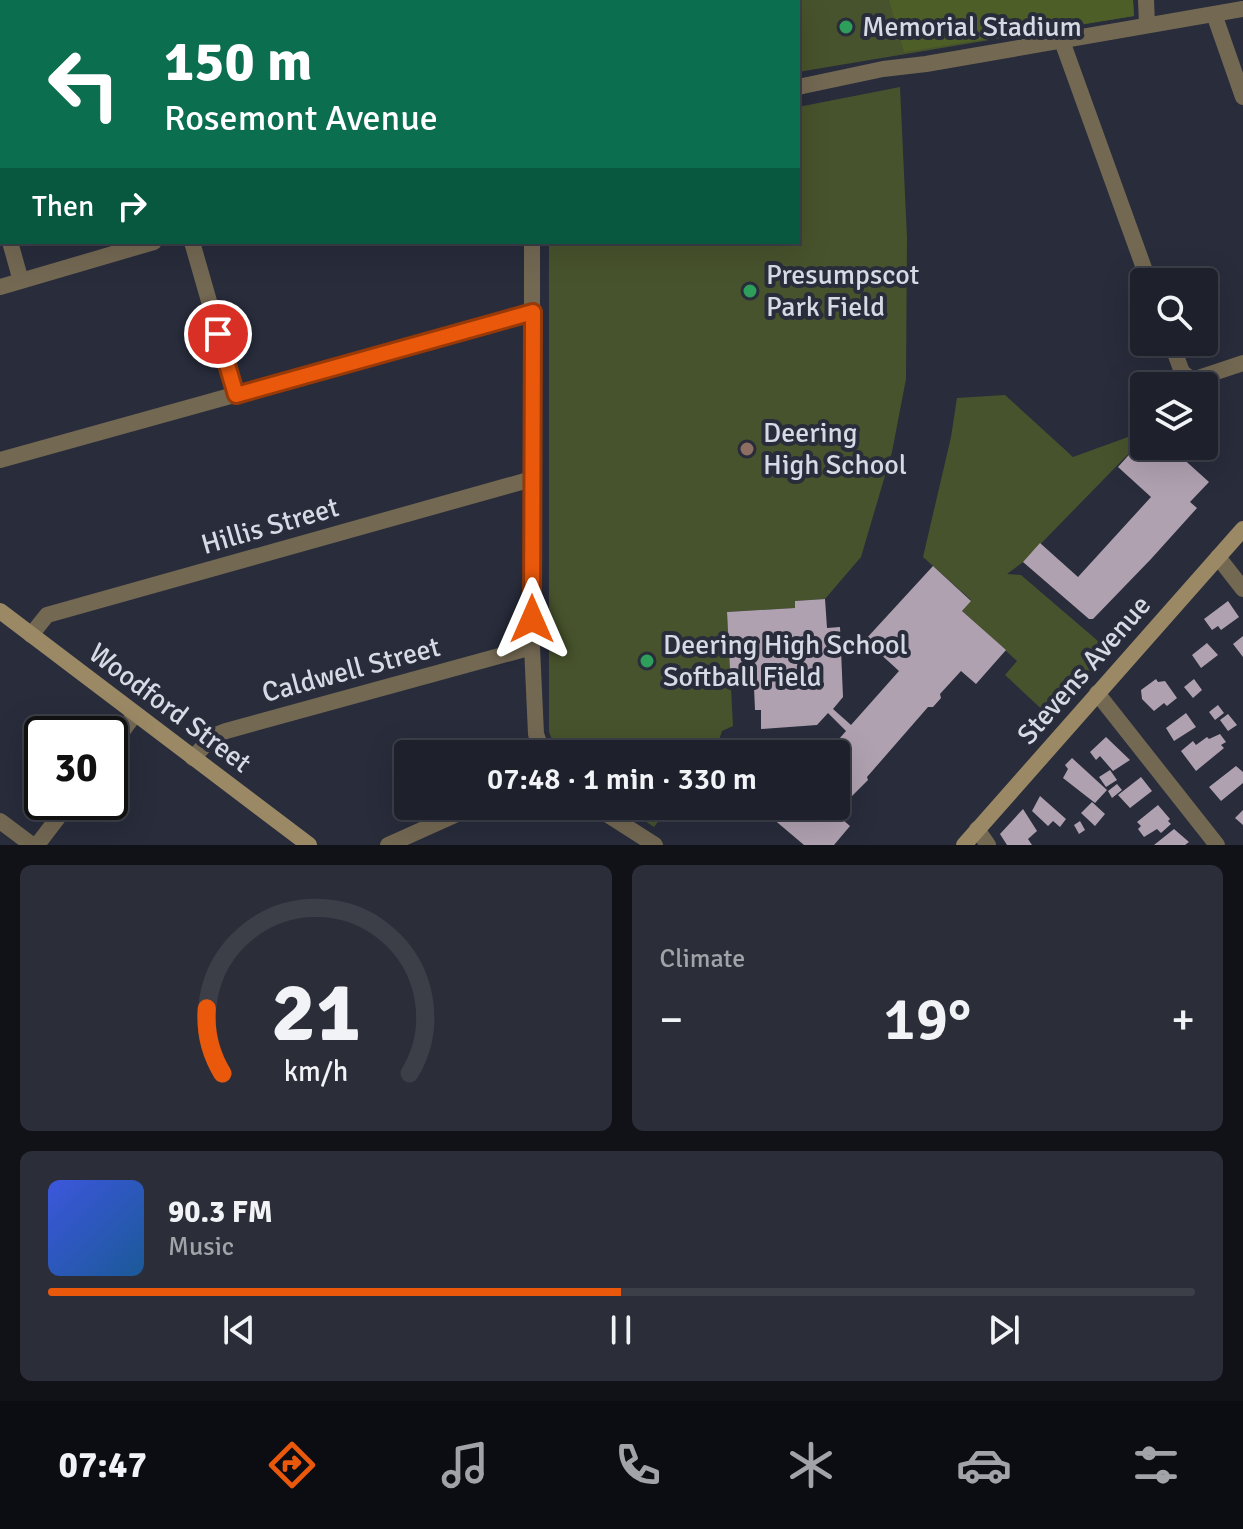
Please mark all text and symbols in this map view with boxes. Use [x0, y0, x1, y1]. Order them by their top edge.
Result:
place label: Memorial Stadium [862, 10, 1082, 44]
marker: Memorial Stadium [837, 18, 855, 36]
text: 150 m [164, 27, 312, 96]
icon: left [32, 32, 136, 136]
text: Rosemont Avenue [164, 96, 438, 141]
icon: right [110, 184, 154, 228]
text: Then [32, 188, 94, 225]
place label: Presumpscot Park Field [766, 258, 920, 324]
map controls [1130, 268, 1218, 460]
button: search [1130, 268, 1218, 356]
marker: Presumpscot Park Field [741, 282, 759, 300]
pin [184, 300, 252, 368]
icon: arrive [196, 312, 240, 356]
button: layers [1130, 372, 1218, 460]
place label: Deering High School [763, 416, 907, 482]
marker: Deering High School [738, 440, 756, 458]
street label: Hillis Street [197, 490, 343, 562]
position arrow [490, 577, 574, 661]
street label: Stevens Avenue [1010, 588, 1158, 752]
place label: Deering High School Softball Field [663, 628, 908, 694]
street label: Caldwell Street [258, 630, 444, 710]
street label: Woodford Street [82, 636, 258, 780]
marker: Deering High School Softball Field [638, 652, 656, 670]
speed limit sign: 30 [24, 716, 128, 820]
text: 07:48 · 1 min · 330 m [487, 761, 757, 798]
text: Climate [660, 943, 745, 975]
text: 21 [271, 962, 361, 1064]
text: 19° [883, 983, 971, 1057]
text: − [660, 993, 683, 1047]
text: + [1171, 993, 1195, 1047]
text: km/h [283, 1054, 348, 1089]
text: 90.3 FM [168, 1194, 273, 1231]
text: Music [168, 1231, 234, 1263]
icon: previous [217, 1308, 261, 1352]
icon: pause [599, 1308, 643, 1352]
icon: next [982, 1308, 1026, 1352]
icon: directions [264, 1437, 320, 1493]
icon: music [437, 1437, 493, 1493]
icon: phone [610, 1437, 666, 1493]
icon: climate [783, 1437, 839, 1493]
icon: car [956, 1437, 1012, 1493]
icon: filters [1128, 1437, 1184, 1493]
text: 07:47 [58, 1443, 147, 1488]

